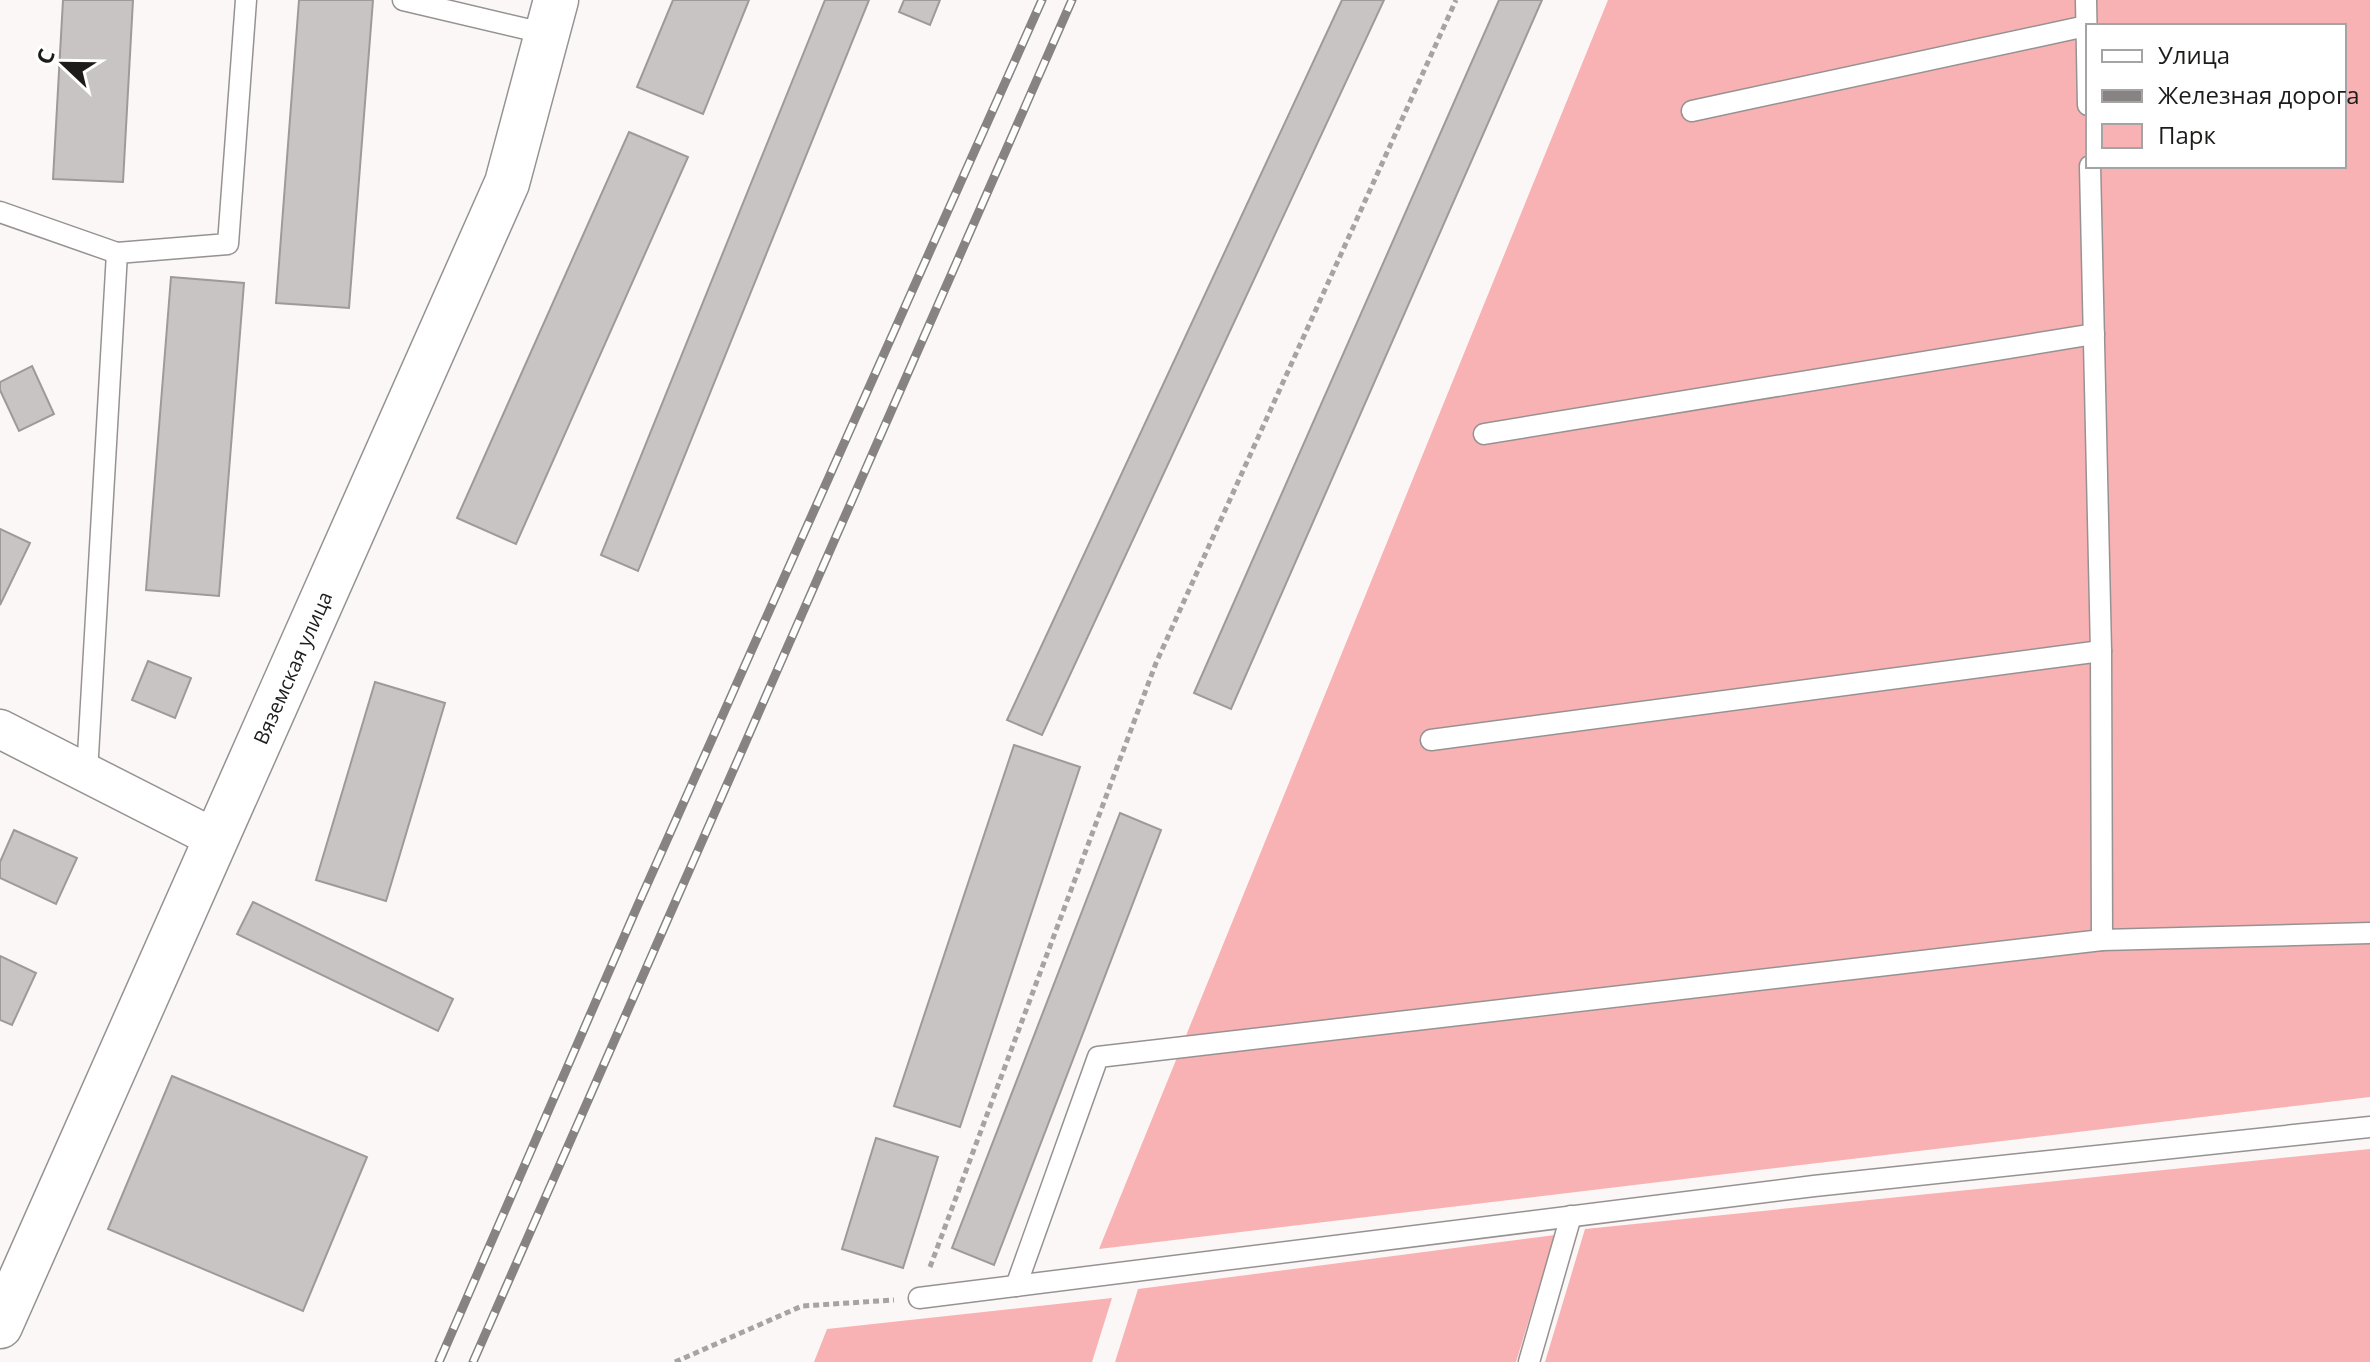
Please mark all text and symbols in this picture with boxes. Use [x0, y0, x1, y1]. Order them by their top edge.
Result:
north arrow [24, 24, 104, 104]
legend [2086, 24, 2346, 168]
text: Улица [2158, 38, 2230, 71]
text: С [28, 44, 61, 68]
text: Железная дорога [2158, 78, 2360, 111]
text: Парк [2158, 118, 2216, 151]
street label: Вяземская улица [247, 587, 338, 749]

